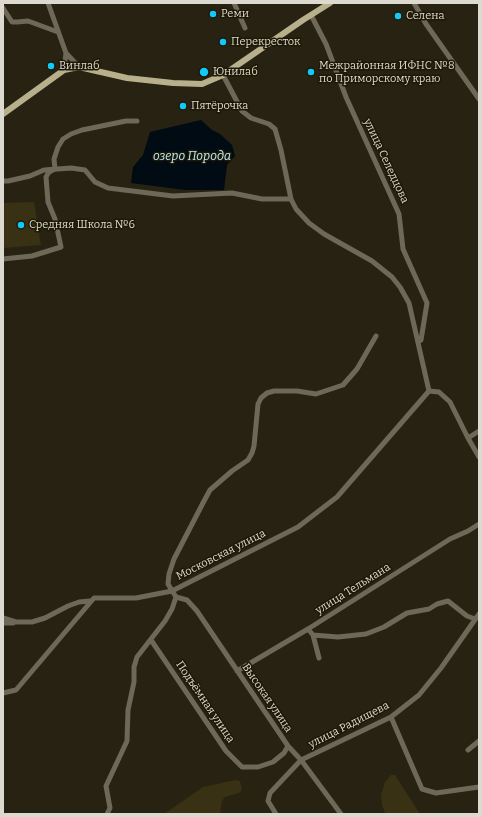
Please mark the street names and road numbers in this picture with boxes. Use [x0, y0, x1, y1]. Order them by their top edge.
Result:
street label: улица Селедцова [361, 117, 411, 205]
street label: Московская улица [174, 527, 268, 583]
street label: улица Тельмана [313, 561, 393, 617]
street label: Подъёмная улица [173, 659, 237, 745]
street label: Высокая улица [239, 661, 295, 735]
street label: улица Радищева [306, 699, 392, 751]

